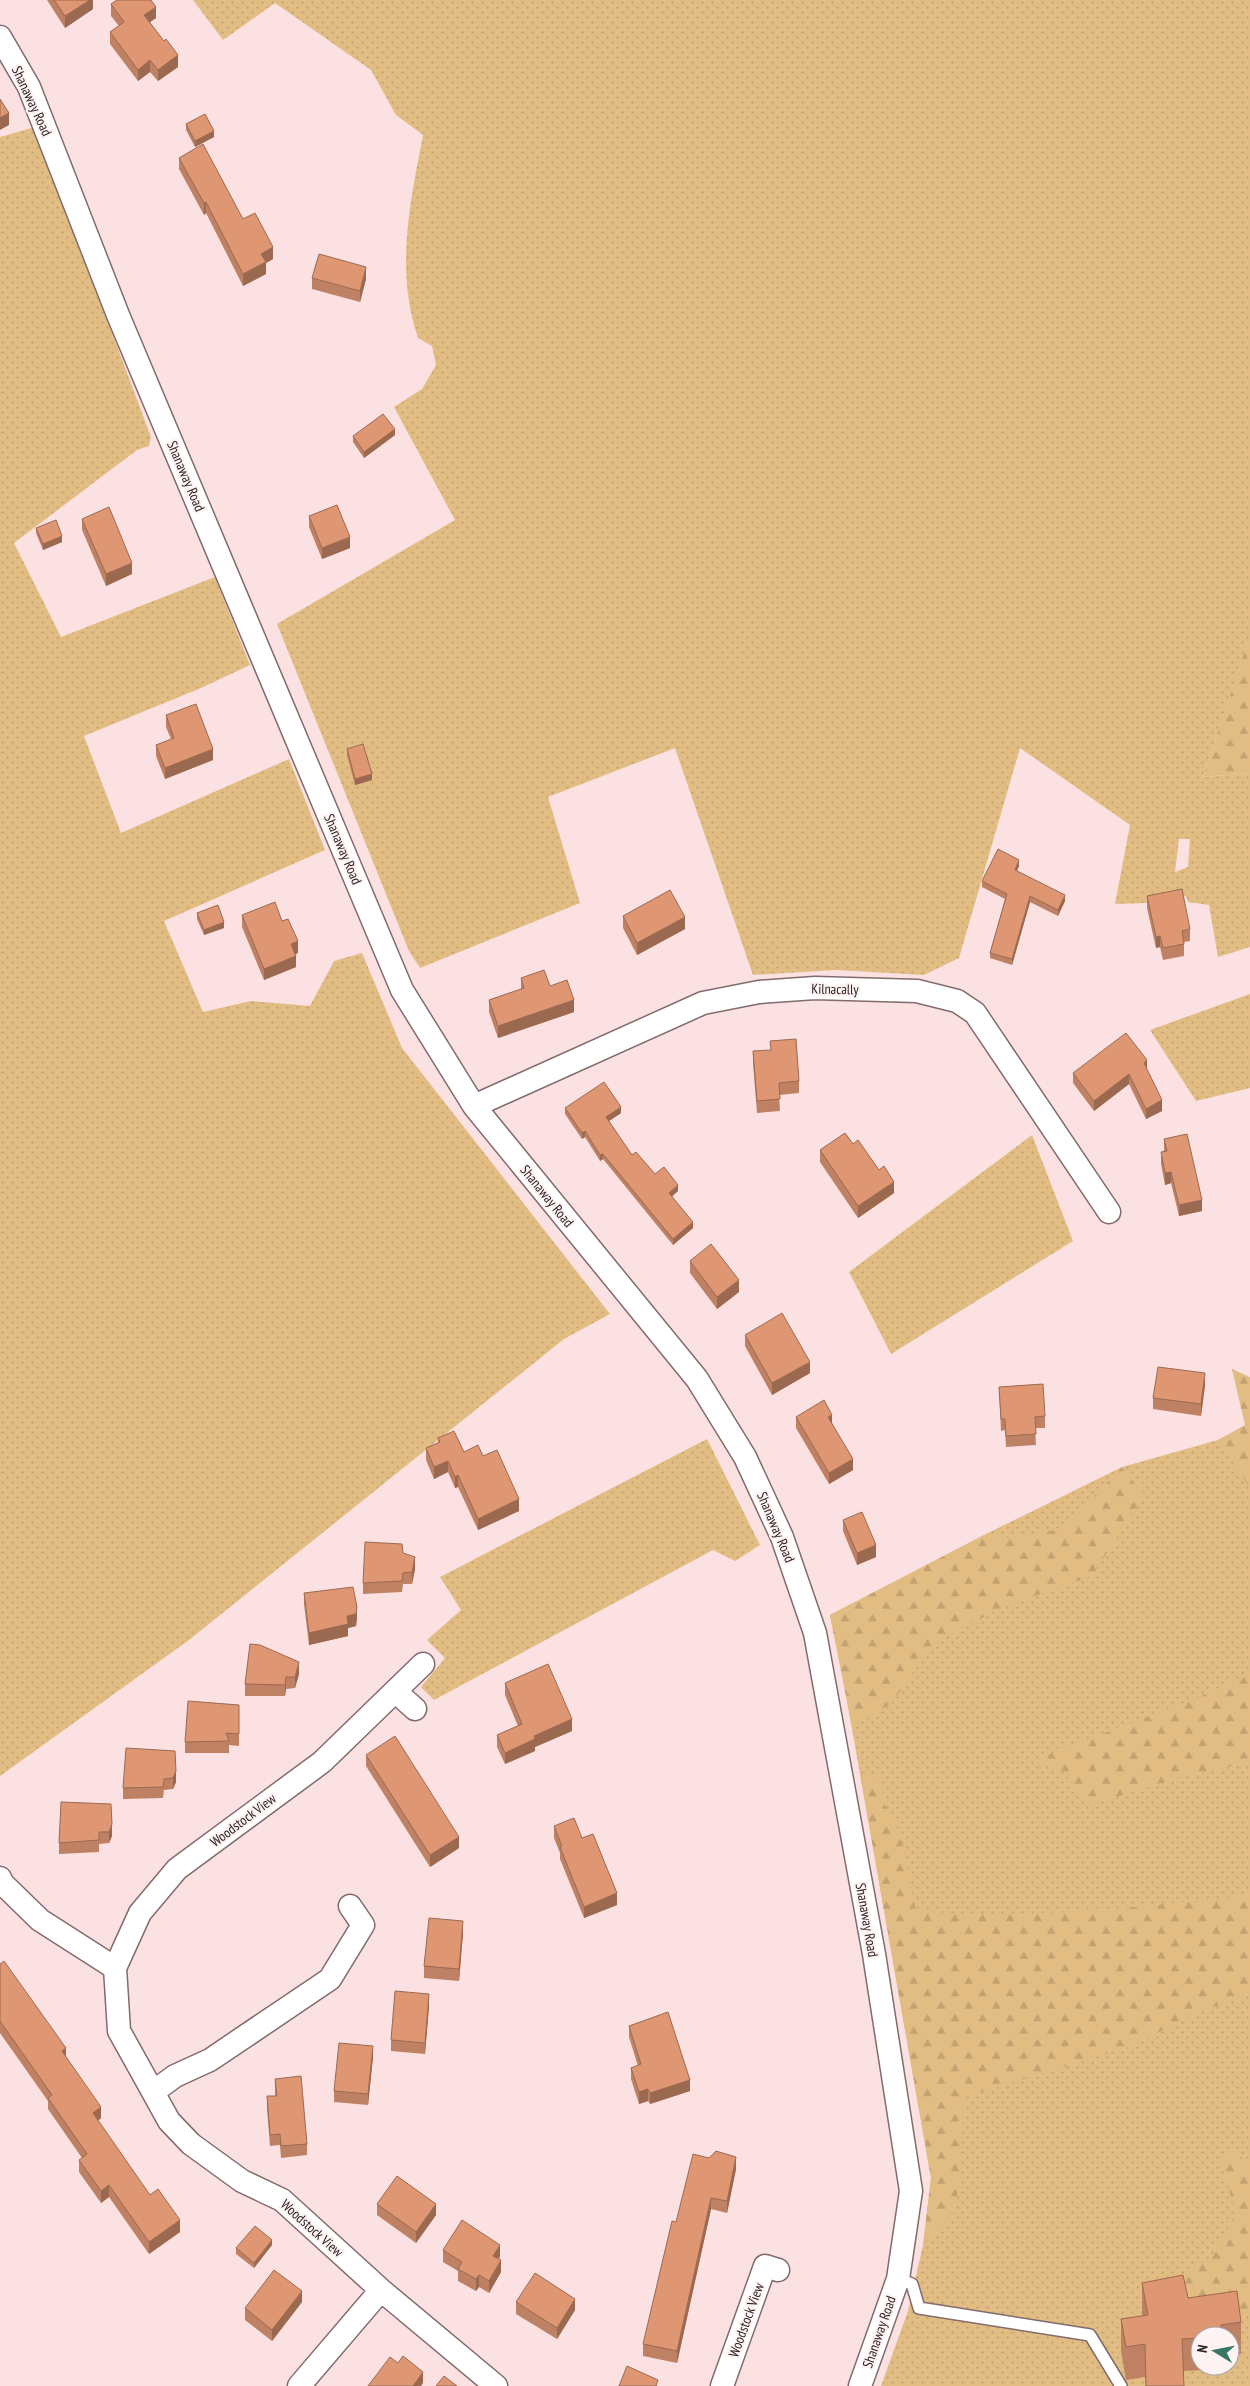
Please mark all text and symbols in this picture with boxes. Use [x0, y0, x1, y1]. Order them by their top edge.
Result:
street label: Shanaway Road [8, 63, 56, 139]
street label: Shanaway Road [163, 438, 209, 514]
street label: Shanaway Road [320, 811, 366, 887]
street label: Kilnacally [811, 980, 860, 998]
street label: Shanaway Road [516, 1161, 578, 1231]
street label: Shanaway Road [753, 1489, 799, 1565]
street label: Woodstock View [207, 1789, 280, 1851]
street label: Shanaway Road [852, 1881, 882, 1959]
street label: Woodstock View [277, 2195, 347, 2261]
street label: Woodstock View [724, 2280, 768, 2360]
street label: Shanaway Road [858, 2294, 900, 2370]
north arrow [1190, 2326, 1240, 2376]
text: N [1193, 2343, 1212, 2354]

